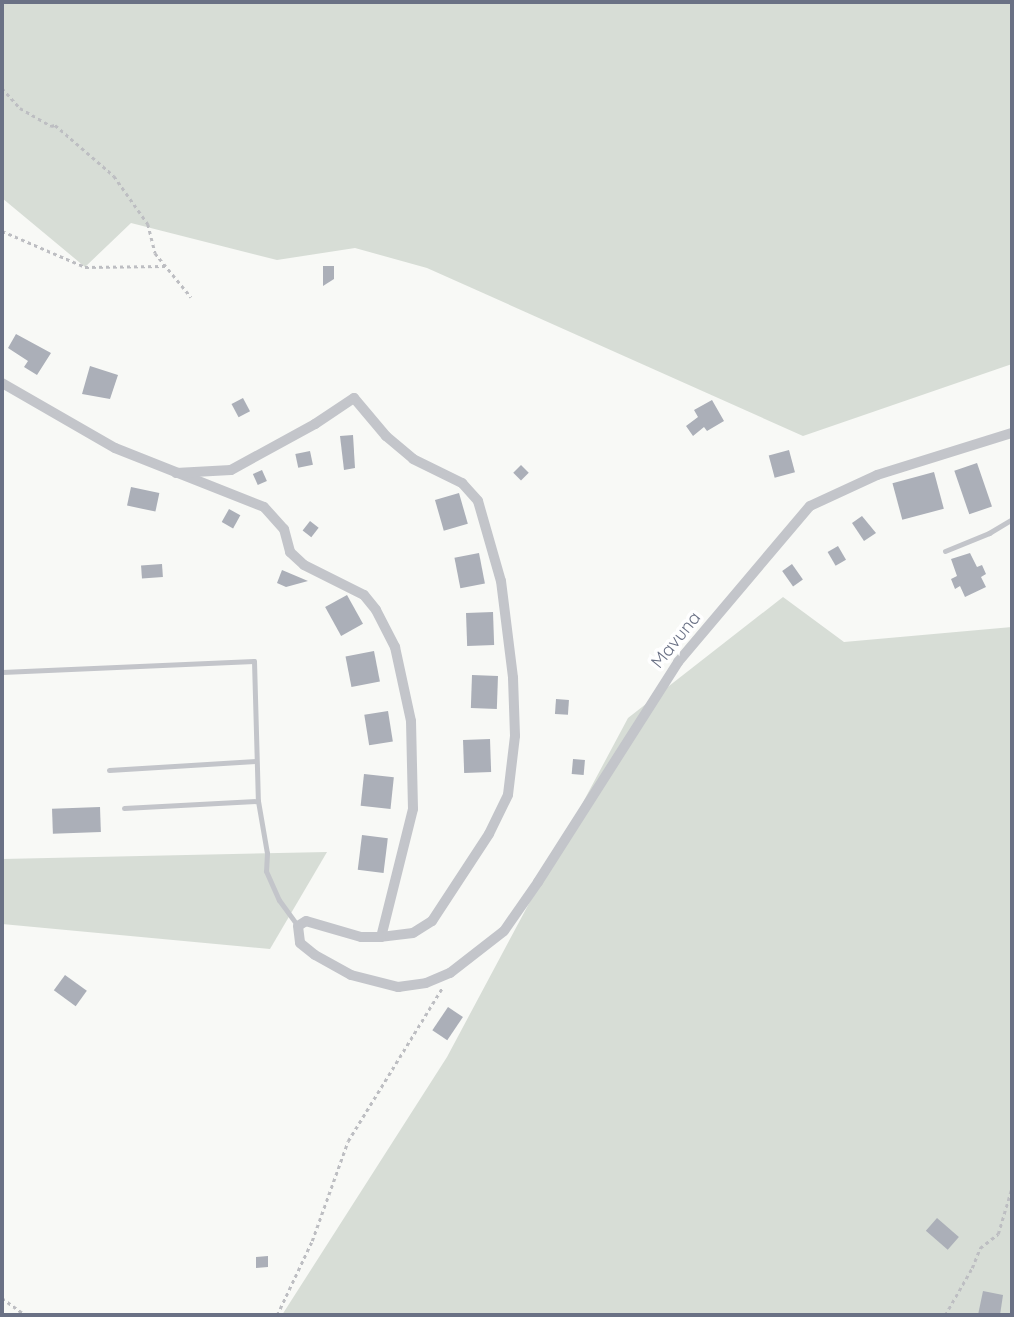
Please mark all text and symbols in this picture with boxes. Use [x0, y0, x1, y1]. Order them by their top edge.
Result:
street label: Mavuna [647, 607, 705, 673]

